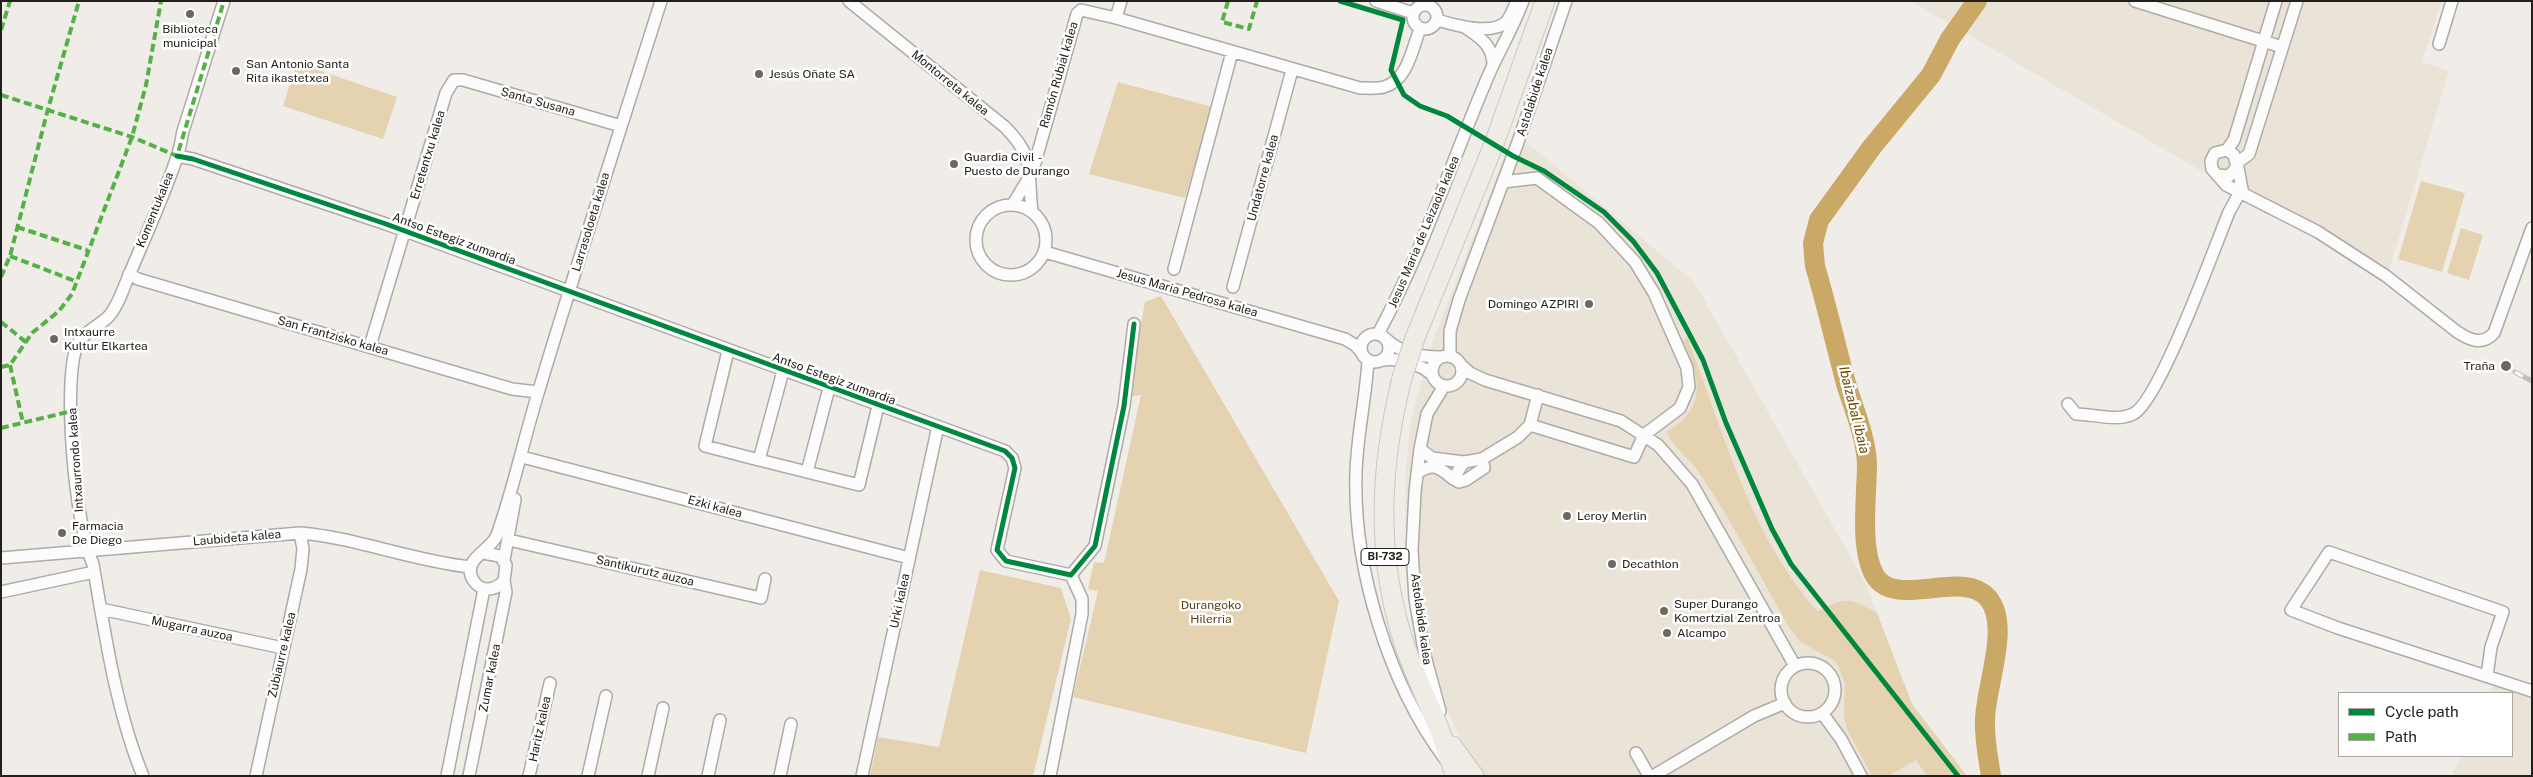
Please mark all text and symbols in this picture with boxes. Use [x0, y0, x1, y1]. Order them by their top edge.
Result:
marker: Biblioteca municipal [184, 8, 196, 20]
street label: Ramón Rubial kalea [1037, 20, 1081, 130]
place label: Biblioteca municipal [162, 22, 218, 50]
street label: Astolabide kalea [1514, 46, 1556, 138]
street label: Montorreta kalea [908, 47, 992, 119]
place label: San Antonio Santa Rita ikastetxea [246, 57, 349, 85]
marker: San Antonio Santa Rita ikastetxea [230, 65, 242, 77]
place label: Jesús Oñate SA [769, 67, 855, 81]
marker: Jesús Oñate SA [753, 68, 765, 80]
street label: Santa Susana [499, 85, 577, 119]
street label: Erretentxu kalea [408, 109, 448, 201]
street label: Undatorre kalea [1245, 133, 1281, 223]
place label: Guardia Civil - Puesto de Durango [964, 150, 1070, 178]
street label: Jesus Maria de Leizaola kalea [1385, 154, 1463, 310]
marker: Guardia Civil - Puesto de Durango [948, 158, 960, 170]
street label: Komentukalea [133, 170, 177, 250]
street label: Larrasoloeta kalea [569, 171, 613, 273]
street label: Antso Estegiz zumardia [390, 210, 518, 268]
street label: Jesus Maria Pedrosa kalea [1115, 266, 1259, 320]
place label: Domingo AZPIRI [1488, 297, 1579, 311]
marker: Domingo AZPIRI [1583, 298, 1595, 310]
street label: San Frantzisko kalea [276, 313, 390, 359]
place label: Intxaurre Kultur Elkartea [64, 325, 148, 353]
marker: Intxaurre Kultur Elkartea [48, 333, 60, 345]
street label: Antso Estegiz zumardia [770, 350, 898, 408]
place label: Traña [2464, 359, 2495, 373]
marker: Traña [2499, 359, 2513, 373]
water label: Ibaizabal ibaia [1835, 364, 1873, 456]
street label: Intxaurrondo kalea [65, 407, 87, 513]
street label: Ezki kalea [686, 493, 744, 521]
place label: Leroy Merlin [1577, 509, 1647, 523]
marker: Leroy Merlin [1561, 510, 1573, 522]
place label: Farmacia De Diego [72, 519, 123, 547]
marker: Farmacia De Diego [56, 527, 68, 539]
street label: Laubideta kalea [192, 527, 282, 549]
road number: BI-732 [1361, 548, 1409, 566]
street label: Santikurutz auzoa [595, 553, 695, 589]
place label: Decathlon [1622, 557, 1679, 571]
marker: Decathlon [1606, 558, 1618, 570]
street label: Urki kalea [887, 572, 913, 630]
street label: Astolabide kalea [1407, 572, 1435, 666]
place label: Super Durango Komertzial Zentroa [1674, 597, 1780, 625]
park label: Durangoko Hilerria [1181, 598, 1241, 626]
marker: Super Durango Komertzial Zentroa [1658, 605, 1670, 617]
street label: Zubiaurre kalea [265, 611, 299, 699]
street label: Mugarra auzoa [150, 613, 234, 645]
place label: Alcampo [1677, 626, 1726, 640]
marker: Alcampo [1661, 627, 1673, 639]
street label: Zumar kalea [476, 643, 504, 713]
legend [2338, 692, 2513, 757]
street label: Haritz kalea [526, 695, 554, 763]
text: Cycle path [2385, 703, 2459, 720]
text: Path [2385, 728, 2417, 745]

